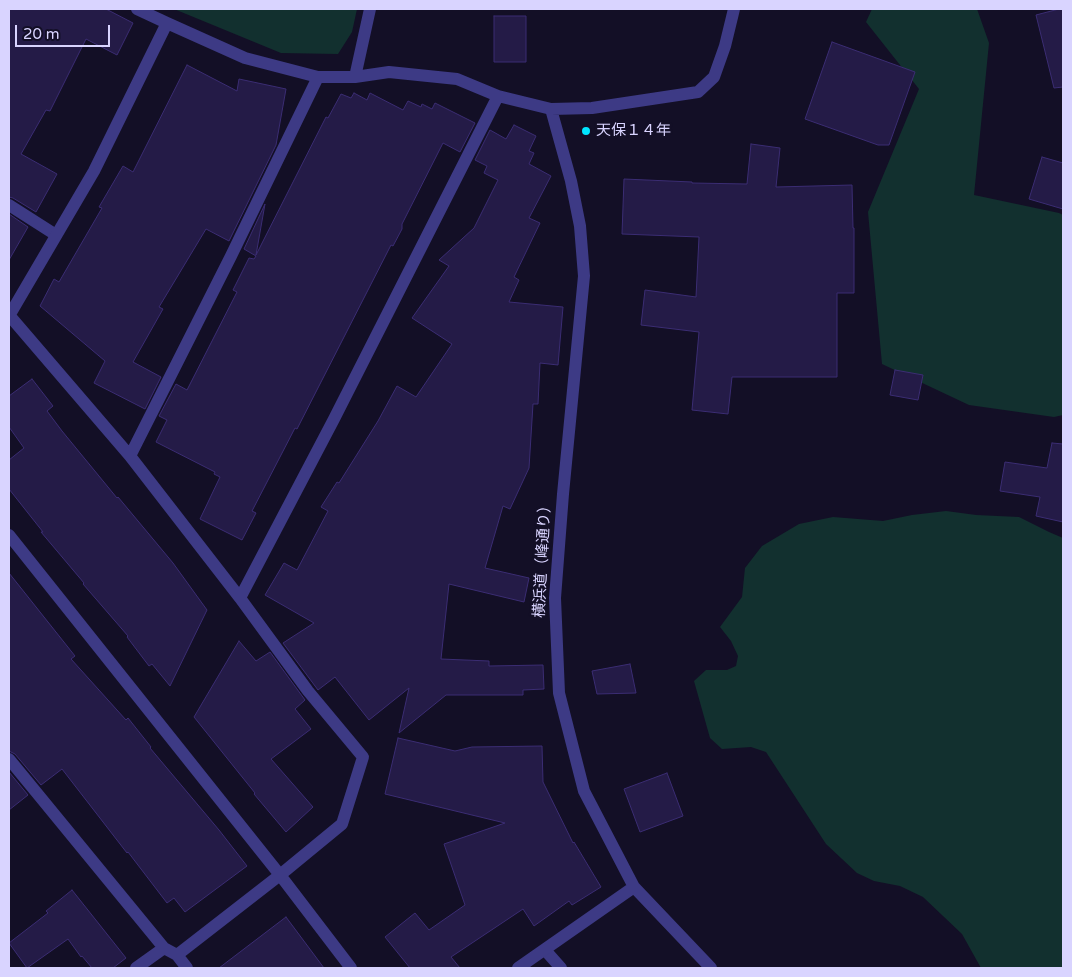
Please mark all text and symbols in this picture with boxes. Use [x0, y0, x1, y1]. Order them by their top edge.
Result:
scale bar [18, 15, 112, 47]
text: 20 m [23, 25, 60, 43]
place label: 天保１４年 [596, 122, 671, 140]
marker: 天保１４年 [580, 125, 592, 137]
street label: 横浜道（峰通り） [531, 498, 555, 618]

